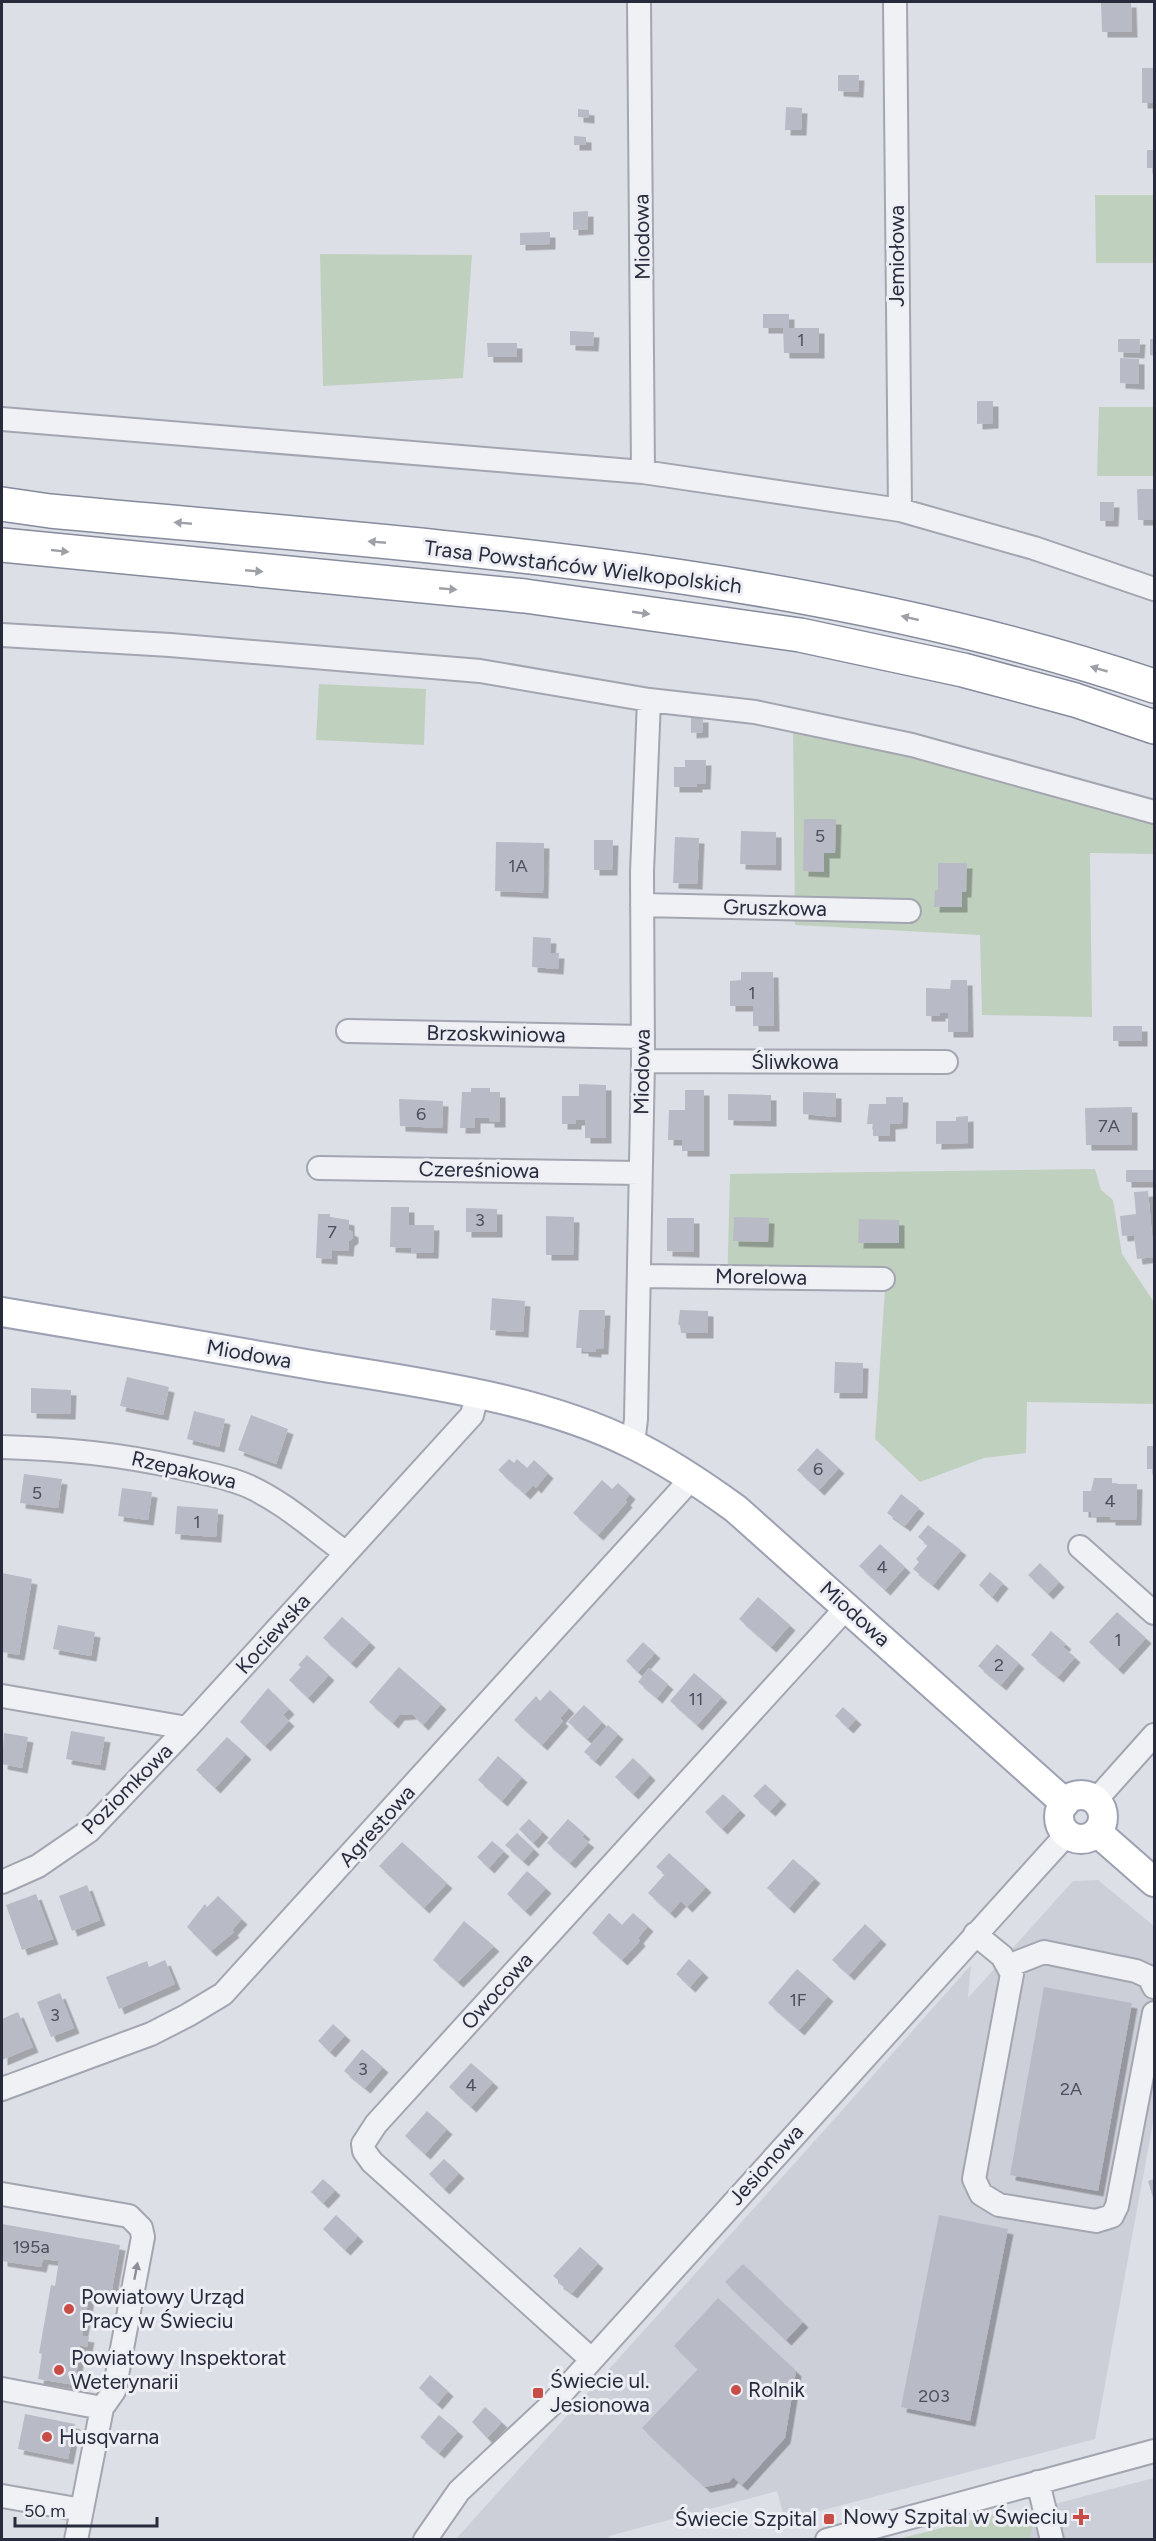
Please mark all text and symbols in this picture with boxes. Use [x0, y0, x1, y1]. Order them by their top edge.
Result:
street label: Miodowa [628, 194, 655, 280]
street label: Jemiołowa [884, 205, 909, 307]
house number: 1 [797, 329, 805, 351]
one-way arrow [173, 518, 192, 528]
street label: Trasa Powstańców Wielkopolskich [423, 535, 743, 598]
one-way arrow [367, 537, 386, 547]
one-way arrow [50, 547, 69, 556]
one-way arrow [244, 566, 263, 576]
one-way arrow [438, 584, 457, 594]
one-way arrow [632, 608, 651, 617]
one-way arrow [901, 613, 920, 623]
one-way arrow [1090, 664, 1108, 673]
house number: 5 [815, 825, 825, 847]
house number: 1A [508, 855, 528, 877]
street label: Gruszkowa [723, 894, 827, 921]
house number: 1 [748, 982, 756, 1004]
street label: Brzoskwiniowa [426, 1020, 566, 1047]
street label: Miodowa [628, 1029, 655, 1115]
street label: Śliwkowa [751, 1049, 839, 1074]
house number: 6 [416, 1103, 426, 1125]
house number: 7A [1098, 1115, 1120, 1137]
street label: Czereśniowa [418, 1156, 540, 1183]
house number: 3 [475, 1209, 485, 1231]
house number: 7 [327, 1221, 337, 1243]
street label: Morelowa [715, 1263, 807, 1290]
street label: Miodowa [205, 1334, 294, 1373]
street label: Rzepakowa [129, 1445, 239, 1494]
house number: 6 [813, 1458, 823, 1480]
house number: 5 [32, 1482, 42, 1504]
house number: 4 [1104, 1490, 1116, 1512]
house number: 1 [193, 1511, 201, 1533]
house number: 4 [876, 1556, 888, 1578]
street label: Miodowa [815, 1576, 896, 1652]
street label: Kociewska [230, 1588, 315, 1679]
house number: 1 [1114, 1629, 1122, 1651]
house number: 2 [994, 1654, 1004, 1676]
house number: 11 [689, 1688, 703, 1710]
street label: Poziomkowa [76, 1738, 177, 1839]
street label: Agrestowa [333, 1780, 420, 1872]
street label: Owocowa [456, 1947, 538, 2034]
house number: 1F [789, 1989, 807, 2011]
house number: 3 [50, 2004, 60, 2026]
house number: 3 [358, 2058, 368, 2080]
house number: 4 [465, 2074, 477, 2096]
house number: 2A [1060, 2078, 1082, 2100]
street label: Jesionowa [723, 2119, 808, 2210]
house number: 195a [12, 2236, 50, 2258]
one-way arrow [132, 2261, 141, 2280]
place label: Powiatowy Urząd Pracy w Świeciu [81, 2284, 245, 2333]
marker: Powiatowy Urząd Pracy w Świeciu [62, 2302, 76, 2316]
place label: Powiatowy Inspektorat Weterynarii [71, 2345, 287, 2394]
marker: Powiatowy Inspektorat Weterynarii [52, 2363, 66, 2377]
place label: Świecie ul. Jesionowa [550, 2368, 650, 2417]
place label: Rolnik [748, 2377, 806, 2402]
marker: Rolnik [729, 2383, 743, 2397]
house number: 203 [918, 2385, 950, 2407]
marker: Świecie ul. Jesionowa [531, 2386, 545, 2400]
place label: Husqvarna [59, 2424, 159, 2449]
marker: Husqvarna [40, 2430, 54, 2444]
scale bar [15, 2490, 158, 2528]
text: 50 m [24, 2500, 66, 2522]
place label: Nowy Szpital w Świeciu [843, 2504, 1068, 2529]
place label: Świecie Szpital [675, 2506, 817, 2531]
marker: Nowy Szpital w Świeciu [1072, 2508, 1090, 2526]
marker: Świecie Szpital [822, 2512, 836, 2526]

